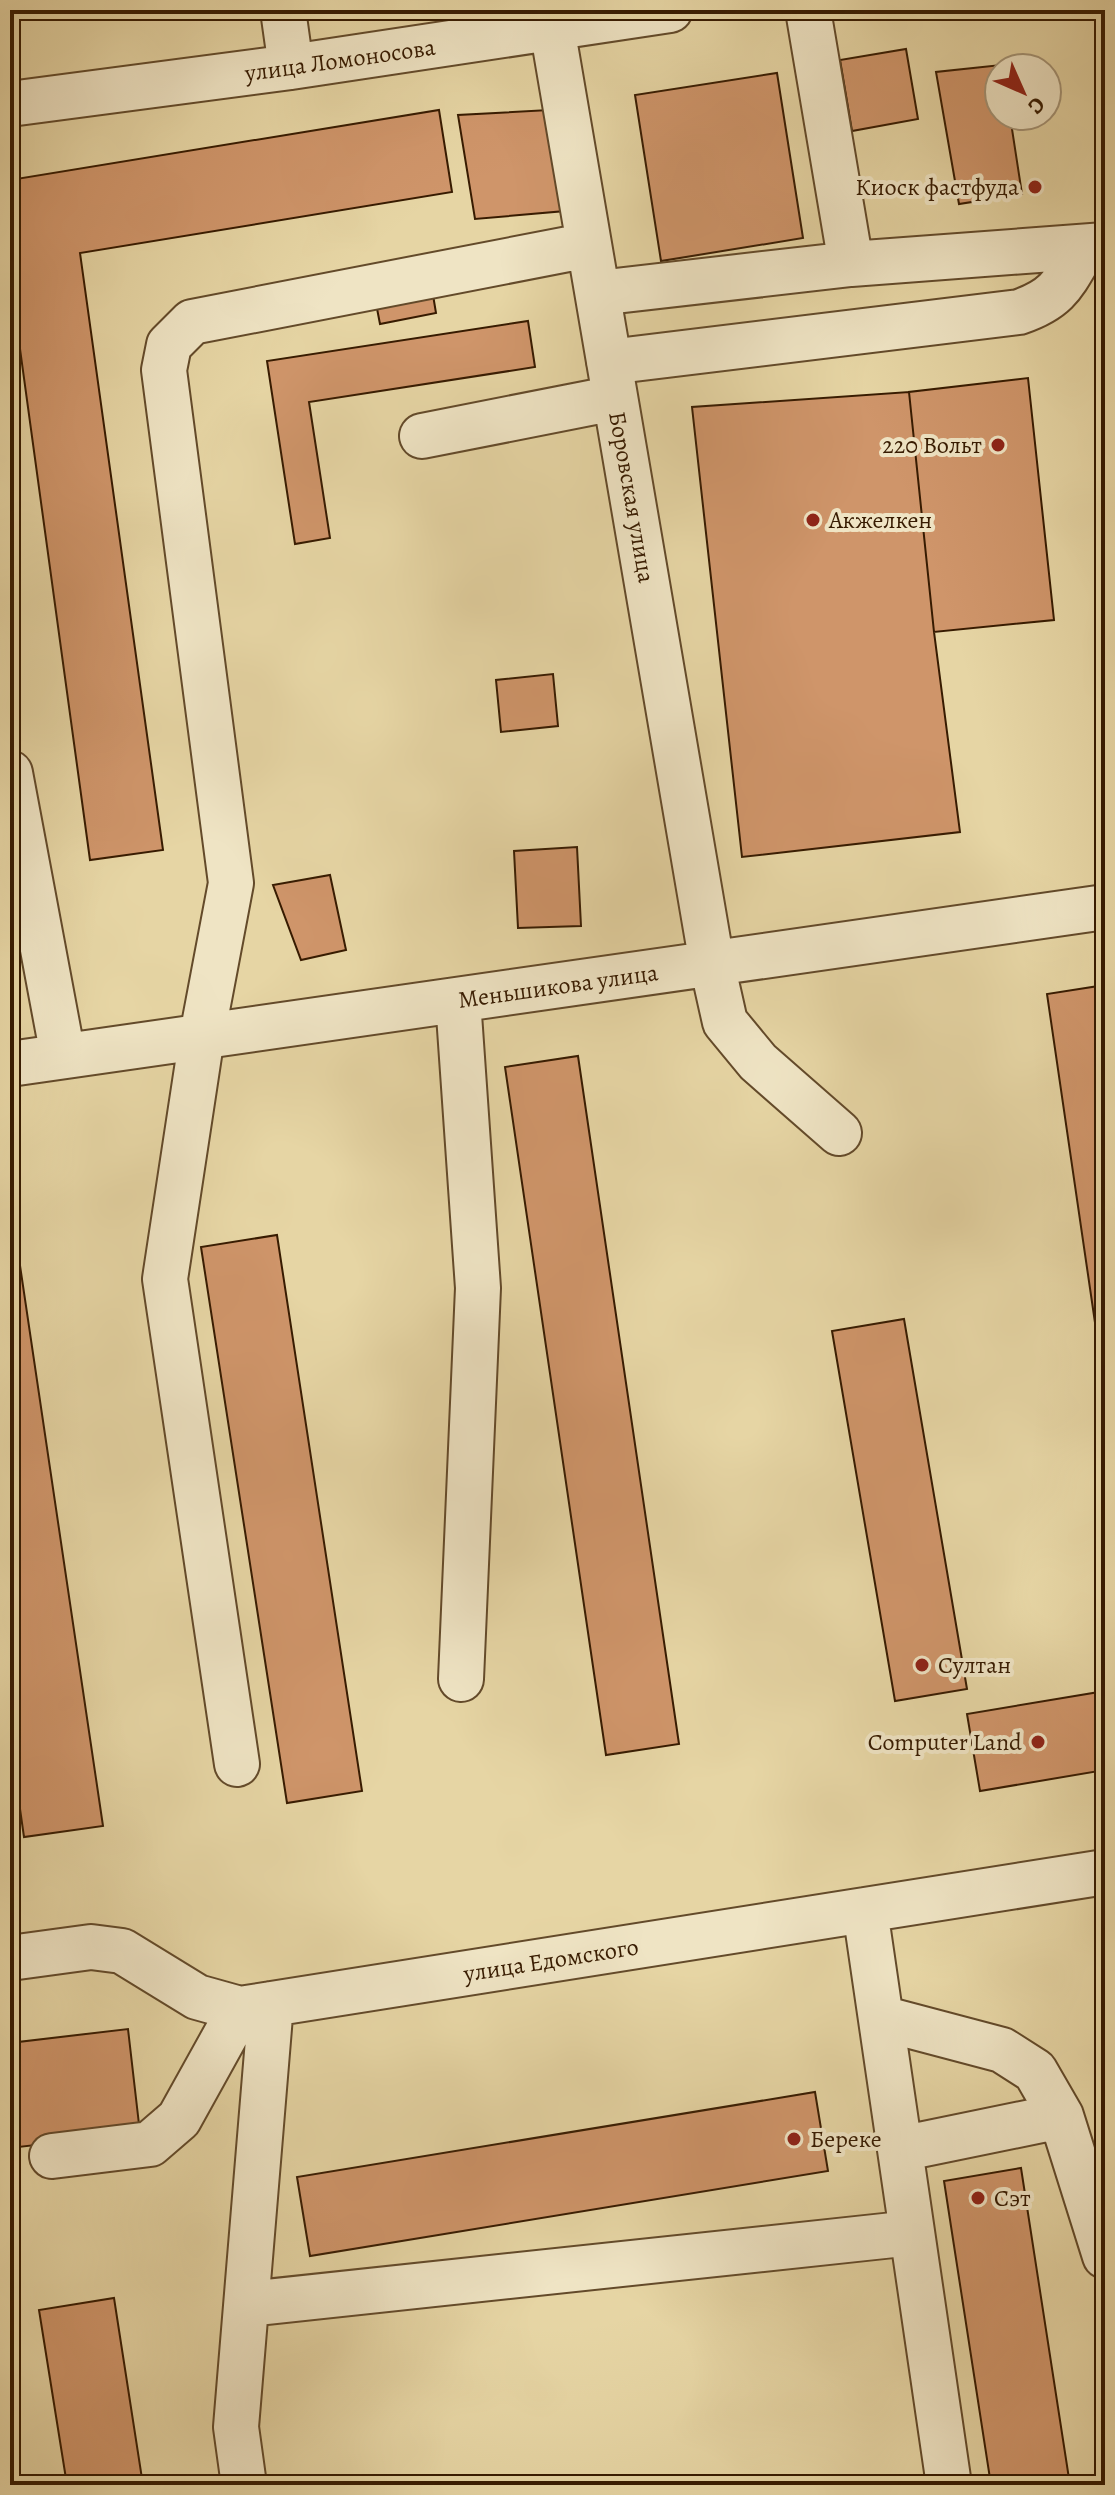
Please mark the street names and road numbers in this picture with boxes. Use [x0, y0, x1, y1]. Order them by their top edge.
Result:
street label: улица Ломоносова [242, 31, 437, 89]
street label: Боровская улица [601, 409, 663, 585]
street label: Меньшикова улица [456, 956, 660, 1016]
street label: улица Едомского [460, 1930, 641, 1990]

